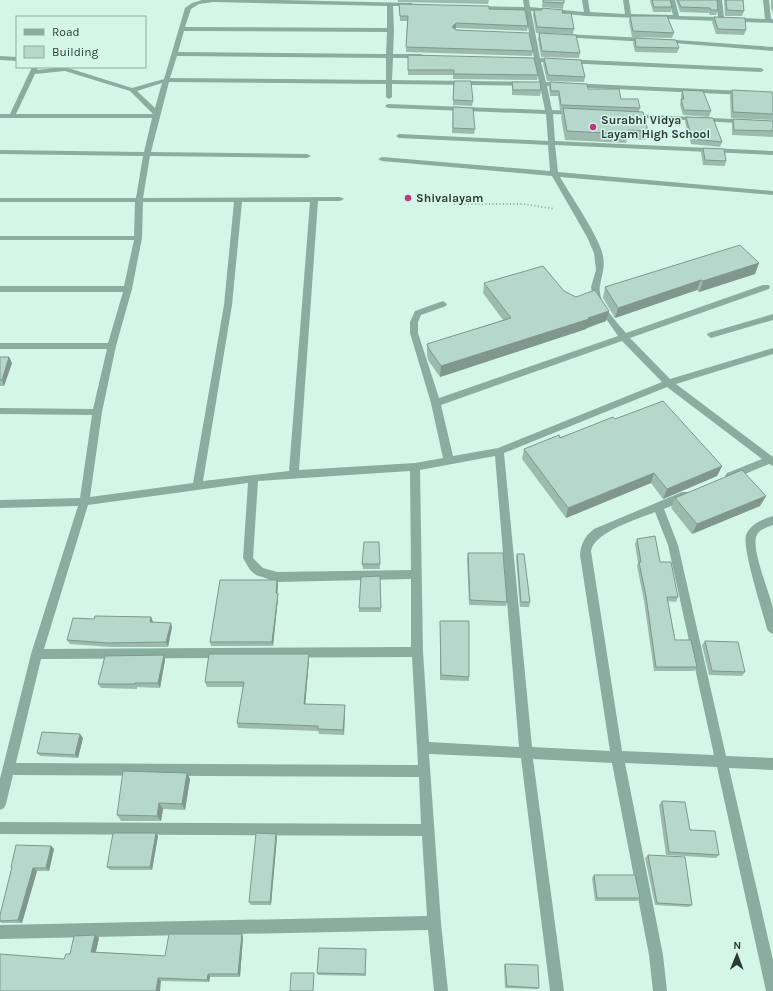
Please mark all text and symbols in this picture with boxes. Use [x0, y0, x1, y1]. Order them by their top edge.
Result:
legend [16, 16, 146, 68]
text: Road [52, 25, 80, 39]
text: Building [52, 45, 99, 59]
place label: Surabhi Vidya Layam High School [601, 113, 710, 141]
marker: Surabhi Vidya Layam High School [588, 122, 598, 132]
place label: Shivalayam [416, 191, 483, 205]
marker: Shivalayam [403, 193, 413, 203]
north arrow [717, 935, 757, 975]
text: N [733, 939, 741, 952]

